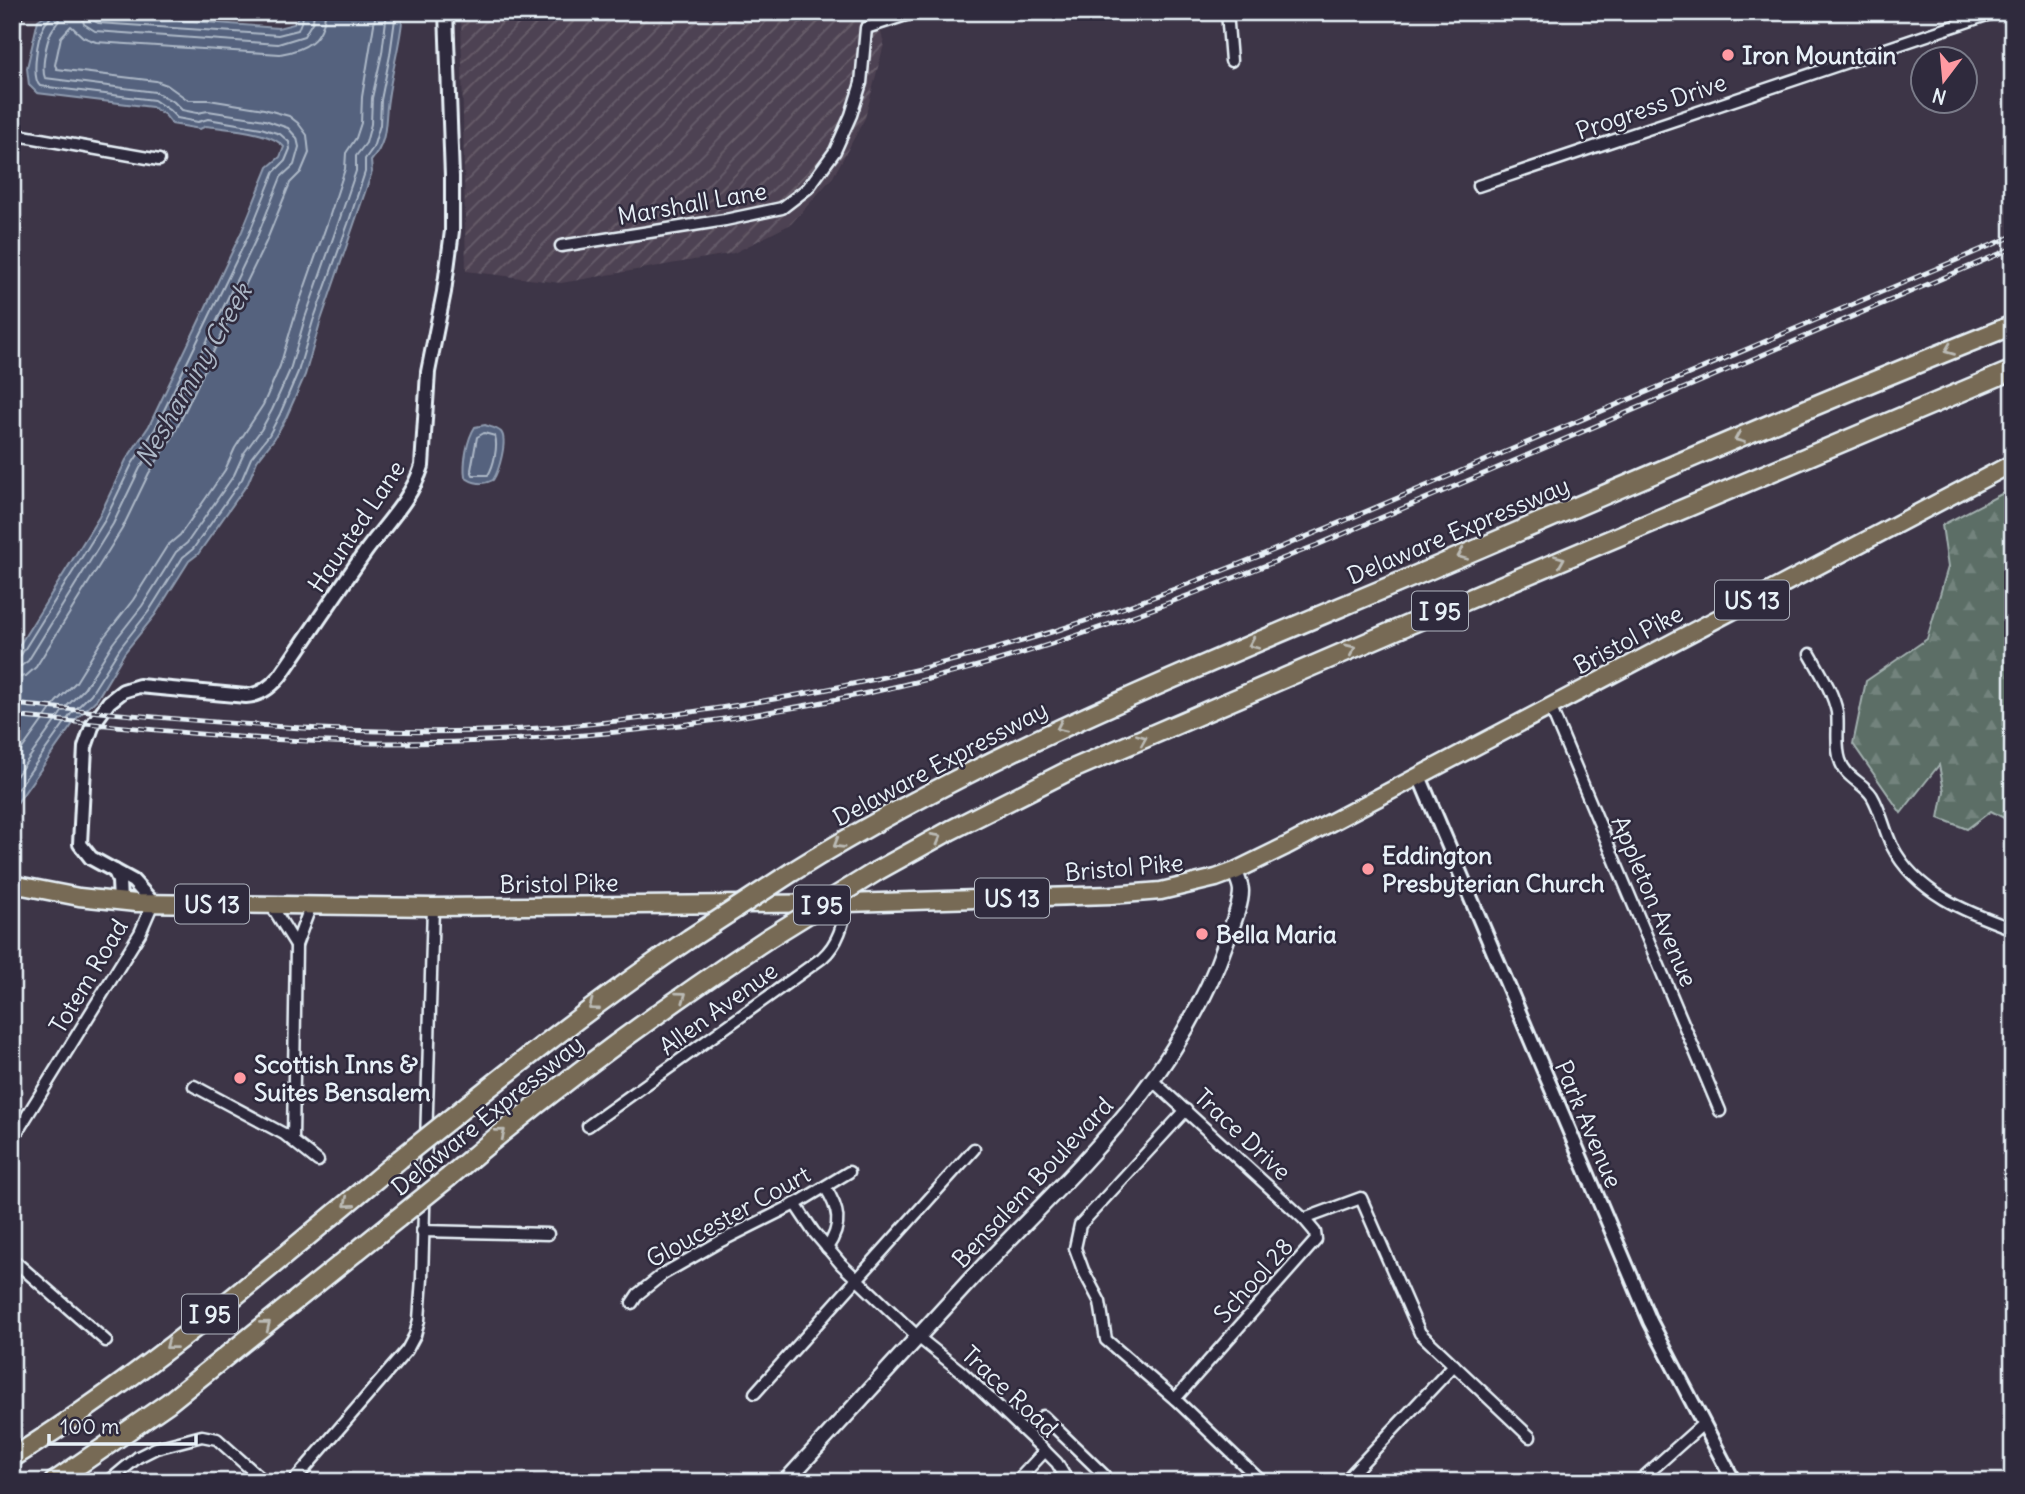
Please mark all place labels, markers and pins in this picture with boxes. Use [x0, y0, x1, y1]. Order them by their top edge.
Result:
place label: Iron Mountain [1742, 40, 1897, 70]
marker: Iron Mountain [1720, 47, 1736, 63]
place label: Eddington Presbyterian Church [1382, 840, 1605, 898]
marker: Eddington Presbyterian Church [1360, 861, 1376, 877]
place label: Bella Maria [1216, 919, 1337, 949]
marker: Bella Maria [1194, 926, 1210, 942]
place label: Scottish Inns & Suites Bensalem [254, 1049, 431, 1107]
marker: Scottish Inns & Suites Bensalem [232, 1070, 248, 1086]

